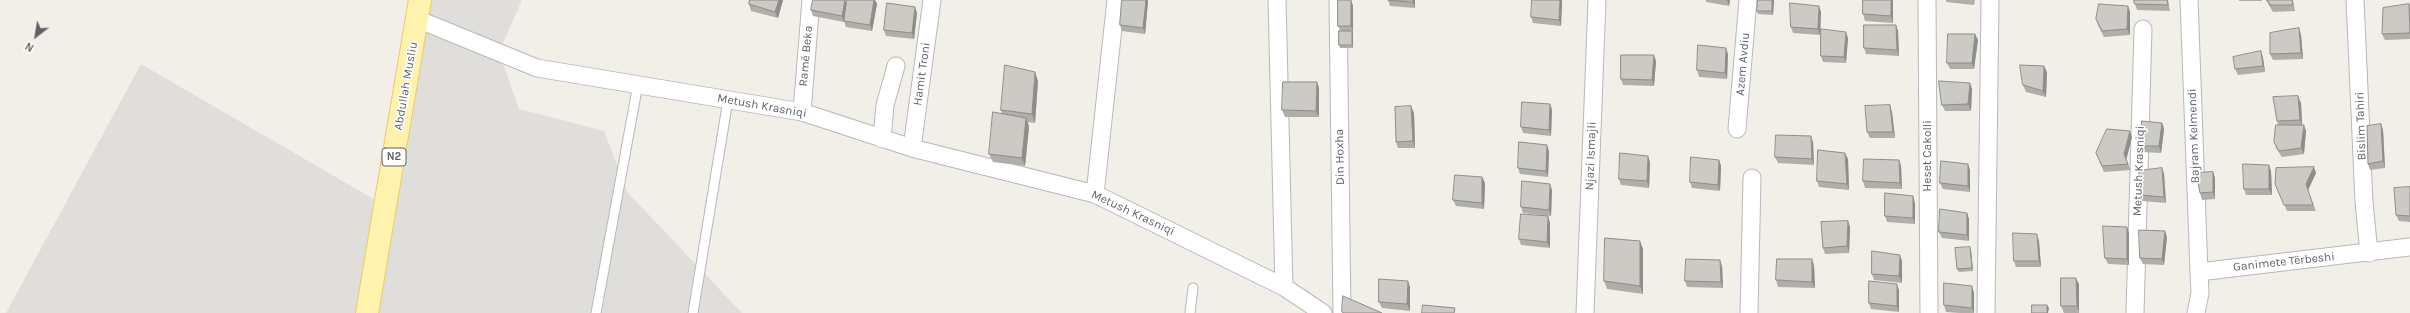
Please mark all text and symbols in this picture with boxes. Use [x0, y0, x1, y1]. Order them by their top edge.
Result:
north arrow [16, 16, 56, 56]
street label: Ramë Beka [796, 25, 816, 87]
street label: Azem Avdiu [1733, 32, 1753, 96]
text: N [23, 39, 36, 54]
street label: Abdullah Musliu [391, 41, 421, 131]
street label: Hamit Troni [910, 41, 934, 107]
street label: Bajram Kelmendi [2185, 88, 2203, 184]
street label: Metush Krasniqi [716, 91, 808, 121]
street label: Bislim Tahiri [2353, 91, 2369, 161]
street label: Heset Cakolli [1921, 120, 1935, 192]
street label: Njazi Ismajli [1583, 121, 1599, 191]
street label: Metush Krasniqi [2130, 126, 2148, 216]
street label: Din Hoxha [1332, 129, 1348, 185]
road number: N2 [382, 148, 406, 166]
street label: Metush Krasniqi [1089, 187, 1177, 239]
street label: Ganimete Tërbeshi [2232, 250, 2336, 274]

